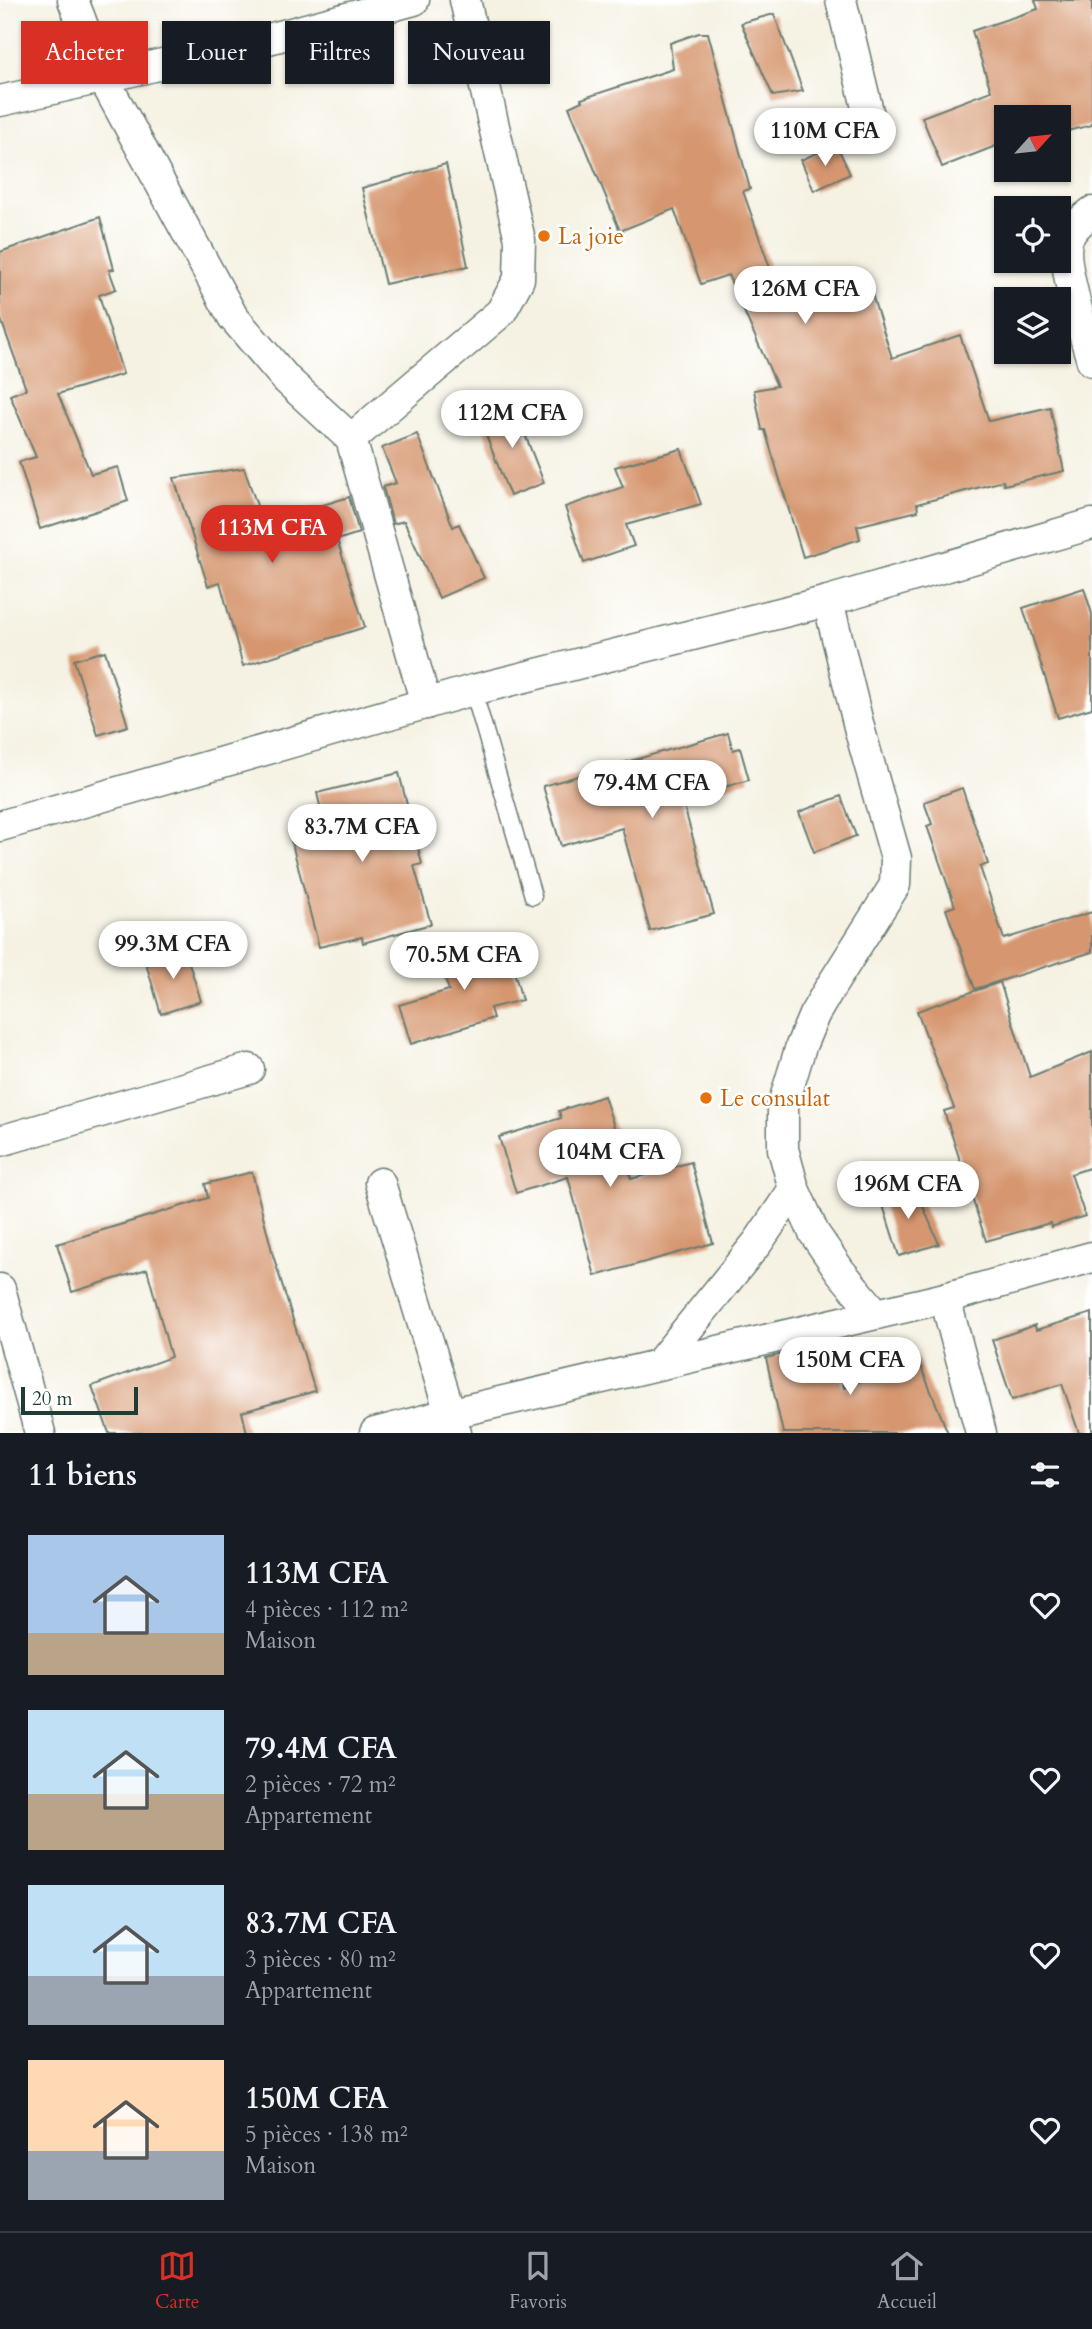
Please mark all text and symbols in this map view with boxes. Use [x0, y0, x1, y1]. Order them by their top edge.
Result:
chip: Acheter [21, 21, 148, 84]
chip: Louer [162, 21, 271, 84]
chip: Filtres [285, 21, 394, 84]
chip: Nouveau [408, 21, 550, 84]
north arrow [994, 105, 1071, 182]
map controls [994, 105, 1071, 364]
pin: 110M CFA [753, 108, 897, 168]
text: 110M CFA [770, 115, 880, 146]
button: locate [994, 196, 1071, 273]
place label: La joie [558, 221, 624, 252]
marker: La joie [536, 228, 552, 244]
pin: 126M CFA [733, 266, 877, 326]
text: 126M CFA [750, 273, 860, 304]
button: layers [994, 287, 1071, 364]
pin: 112M CFA [440, 391, 584, 450]
text: 112M CFA [457, 397, 567, 428]
pin: 113M CFA [200, 505, 344, 565]
text: 113M CFA [217, 512, 327, 543]
pin: 79.4M CFA [572, 760, 732, 820]
text: 79.4M CFA [594, 767, 710, 798]
pin: 83.7M CFA [282, 804, 442, 864]
text: 83.7M CFA [304, 811, 420, 842]
pin: 99.3M CFA [93, 922, 253, 981]
text: 99.3M CFA [115, 928, 231, 959]
pin: 70.5M CFA [384, 932, 544, 992]
text: 70.5M CFA [406, 939, 522, 970]
place label: Le consulat [720, 1083, 830, 1114]
marker: Le consulat [698, 1090, 714, 1106]
pin: 104M CFA [538, 1130, 682, 1189]
text: 104M CFA [555, 1136, 665, 1167]
pin: 196M CFA [836, 1162, 980, 1221]
text: 196M CFA [853, 1168, 963, 1199]
pin: 150M CFA [778, 1338, 922, 1397]
text: 150M CFA [795, 1344, 905, 1375]
scale bar [21, 1384, 138, 1416]
text: 20 m [32, 1386, 73, 1412]
text: 11 biens [28, 1455, 137, 1496]
icon: filters [1026, 1456, 1064, 1494]
text: 113M CFA [245, 1553, 389, 1594]
icon: home [84, 1563, 168, 1647]
icon: heart [1026, 1586, 1064, 1624]
text: 4 pièces · 112 m² [245, 1594, 408, 1625]
text: Maison [245, 1625, 316, 1656]
text: 79.4M CFA [245, 1728, 397, 1769]
icon: home [84, 1738, 168, 1822]
icon: heart [1026, 1761, 1064, 1799]
text: 2 pièces · 72 m² [245, 1769, 396, 1800]
text: Appartement [245, 1800, 372, 1831]
text: 83.7M CFA [245, 1903, 397, 1944]
icon: home [84, 1913, 168, 1997]
icon: heart [1026, 1936, 1064, 1974]
text: 3 pièces · 80 m² [245, 1944, 396, 1975]
text: Appartement [245, 1975, 372, 2006]
text: 150M CFA [245, 2078, 389, 2119]
icon: home [84, 2088, 168, 2172]
icon: heart [1026, 2111, 1064, 2149]
text: 5 pièces · 138 m² [245, 2119, 408, 2150]
text: Maison [245, 2150, 316, 2181]
tab: Carte [155, 2247, 199, 2315]
tab: Favoris [509, 2247, 567, 2315]
tab: Accueil [877, 2247, 937, 2315]

